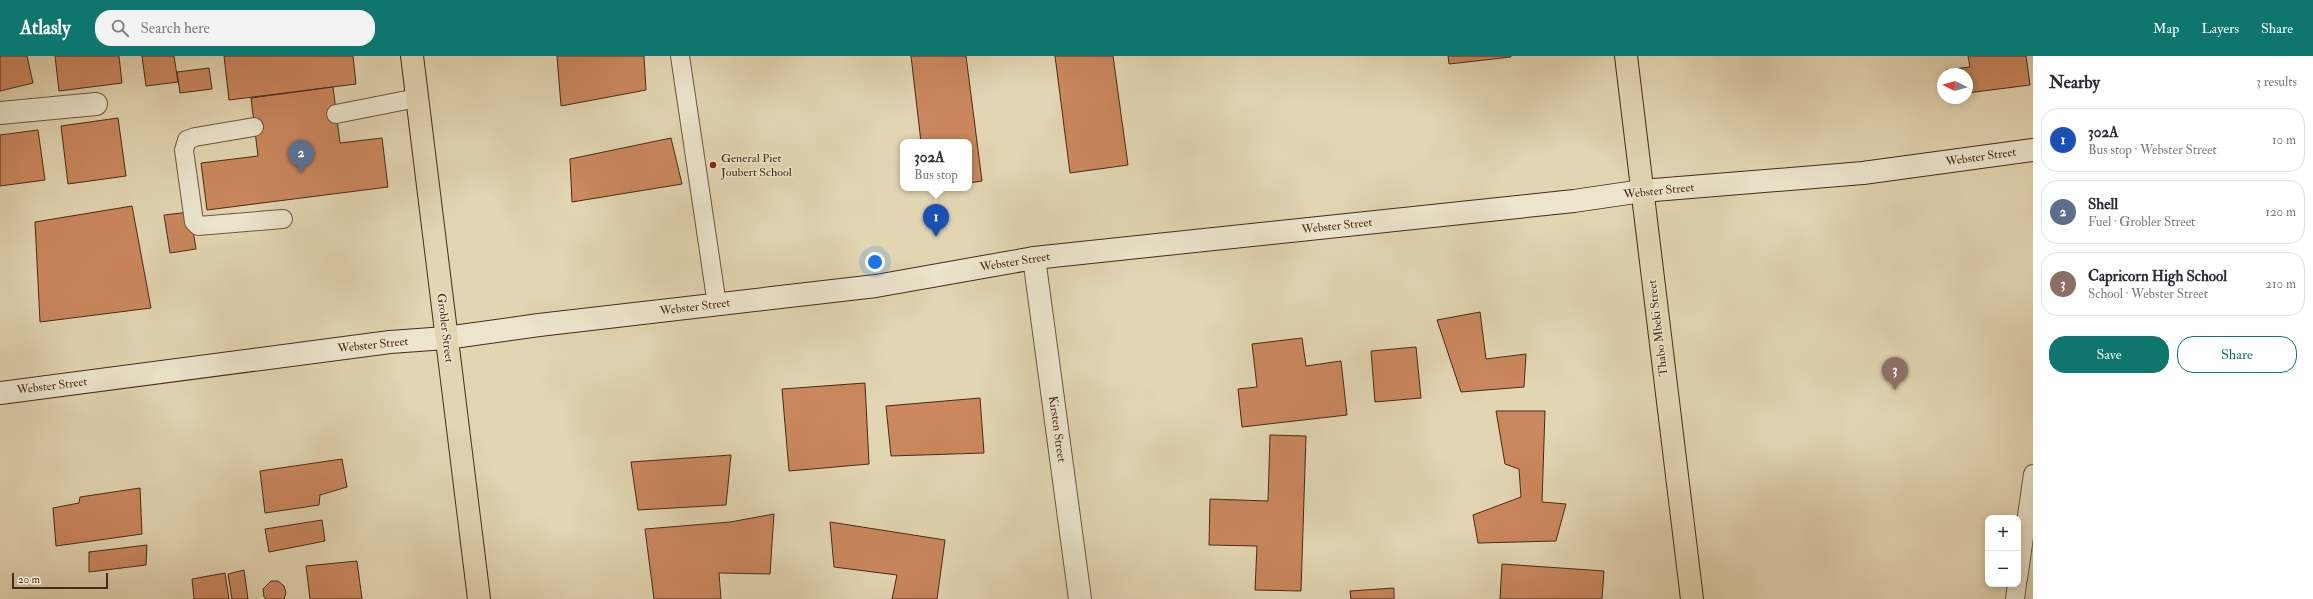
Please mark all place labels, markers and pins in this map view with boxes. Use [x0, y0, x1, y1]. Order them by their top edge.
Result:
pin: 2 [288, 140, 314, 173]
place label: General Piet Joubert School [720, 151, 792, 180]
marker: General Piet Joubert School [708, 160, 718, 170]
pin: 1 [923, 204, 949, 237]
pin: 3 [1882, 357, 1908, 390]

